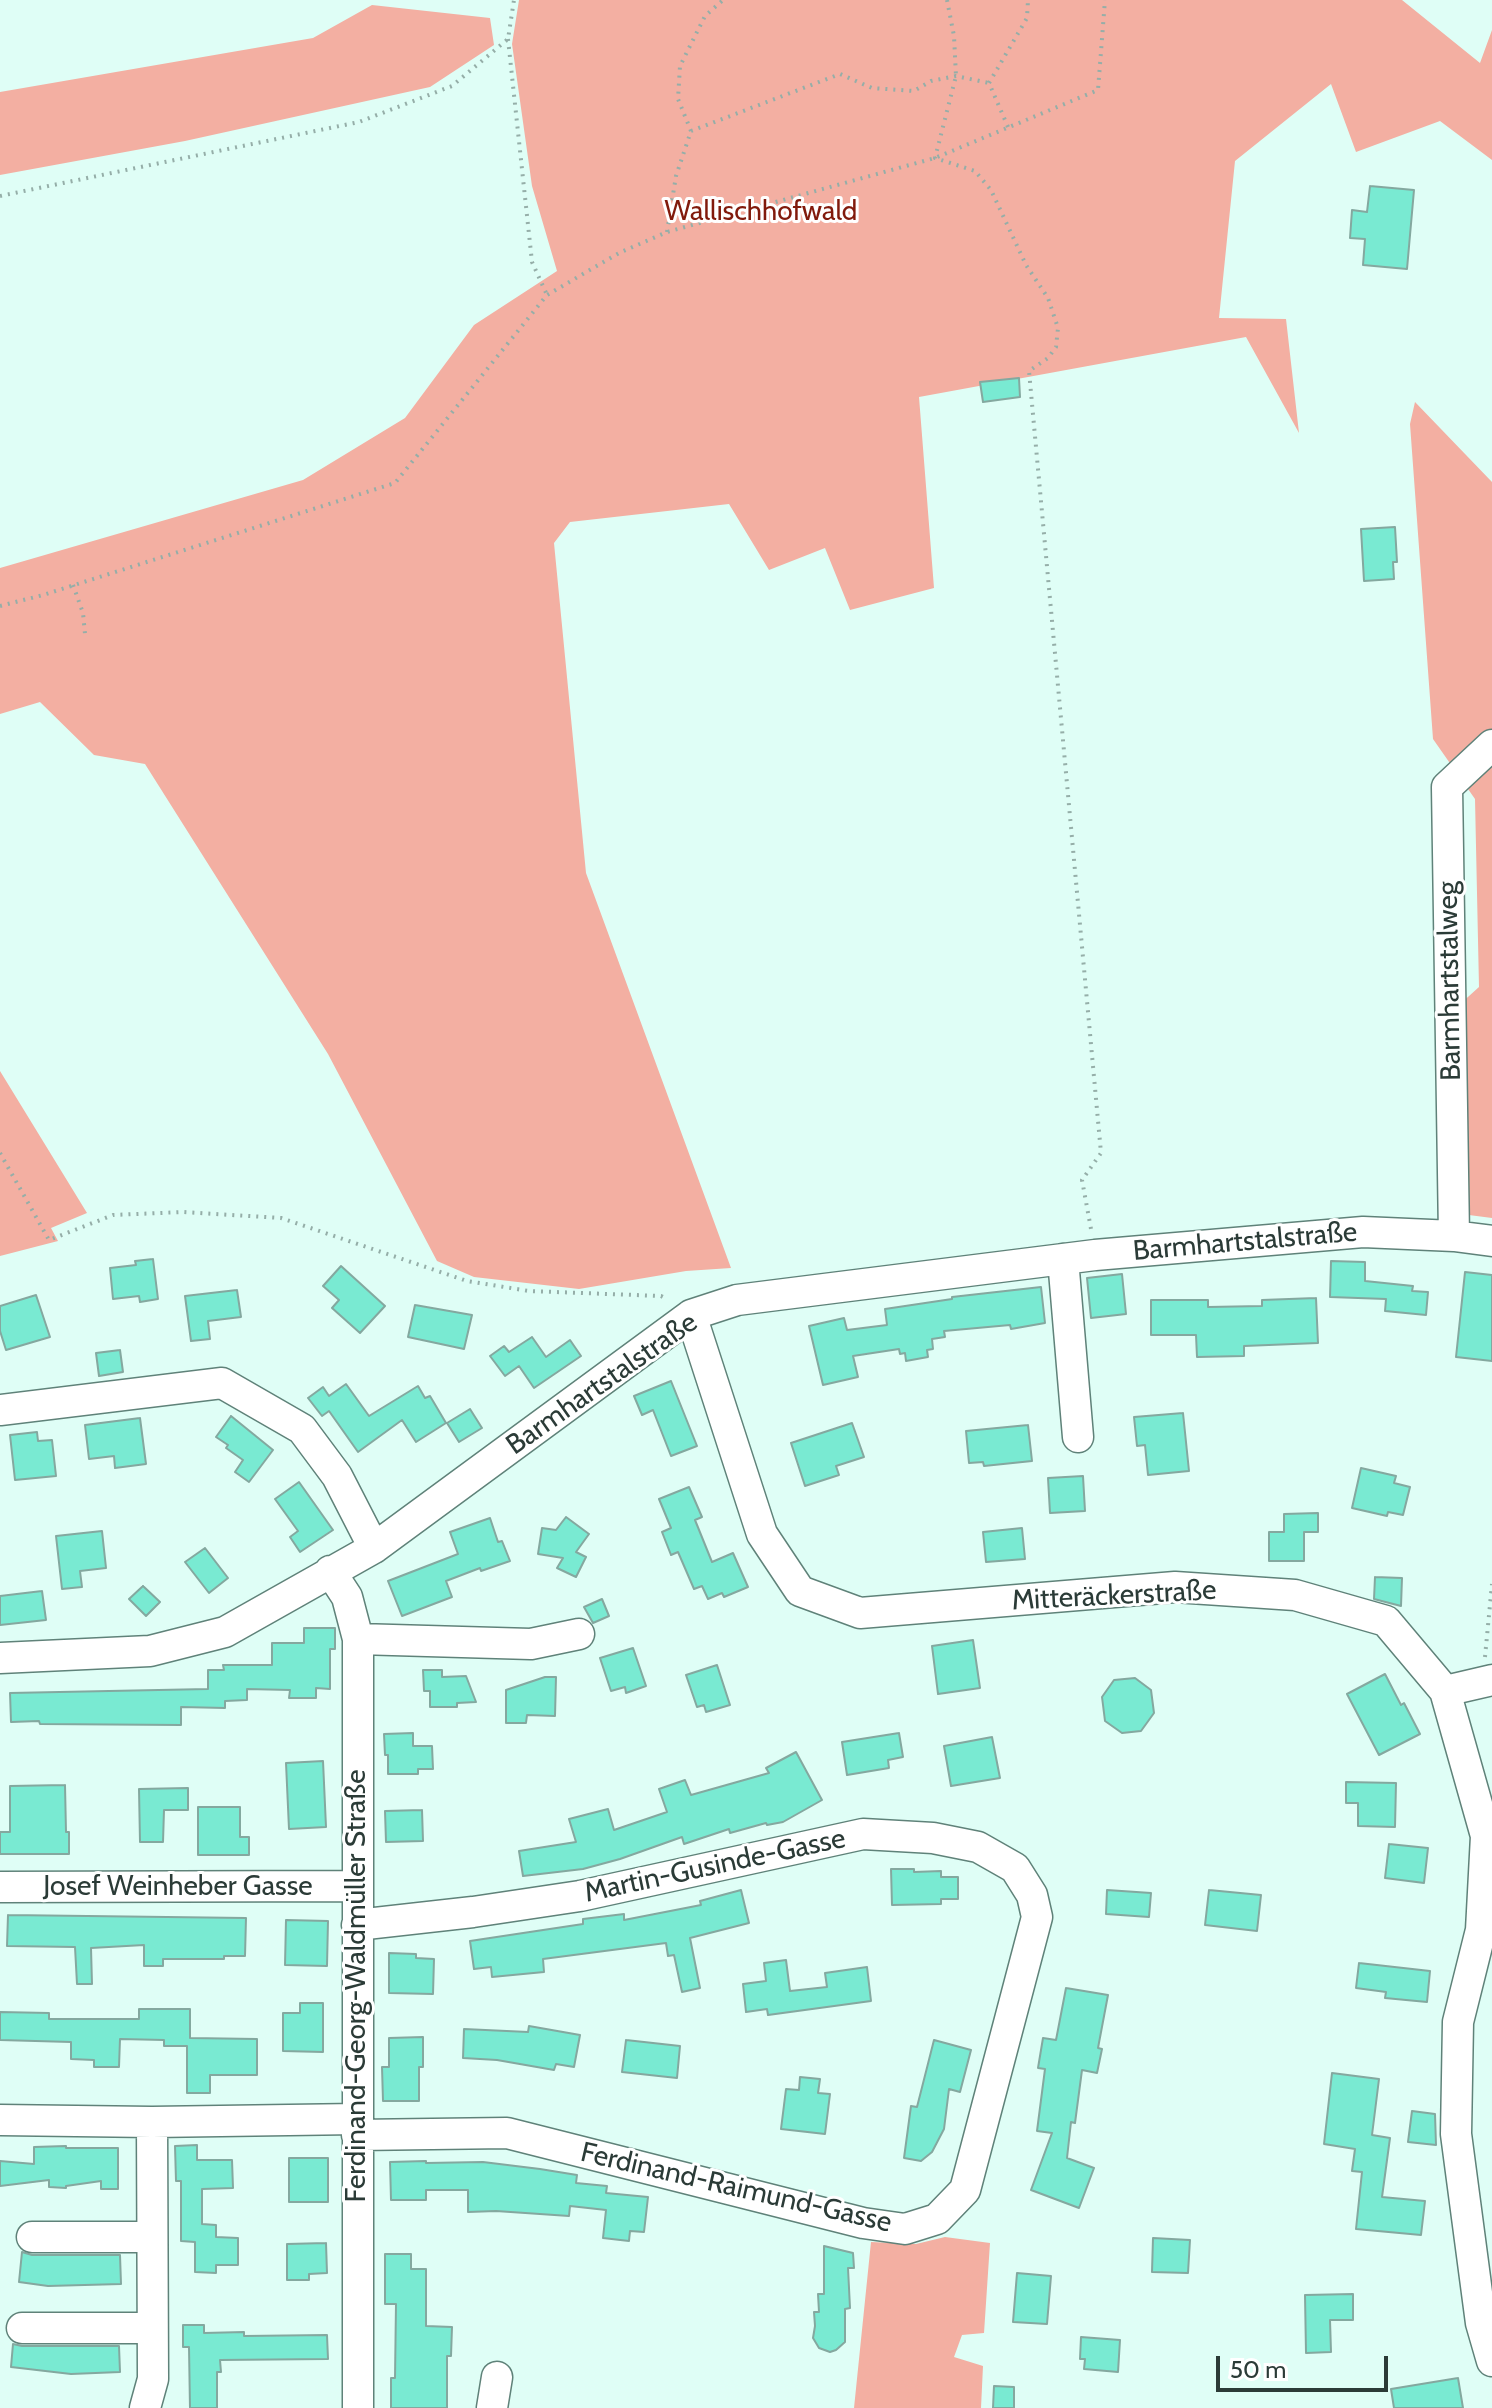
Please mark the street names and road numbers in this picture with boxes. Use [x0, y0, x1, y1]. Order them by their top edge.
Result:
street label: Barmhartstalweg [1431, 881, 1469, 1081]
street label: Barmhartstalstraße [1131, 1215, 1359, 1269]
street label: Barmhartstalstraße [500, 1306, 704, 1462]
street label: Mitteräckerstraße [1011, 1574, 1217, 1618]
street label: Ferdinand-Georg-Waldmüller Straße [340, 1770, 374, 2202]
street label: Martin-Gusinde-Gasse [582, 1822, 848, 1910]
street label: Josef Weinheber Gasse [43, 1870, 313, 1904]
street label: Ferdinand-Raimund-Gasse [577, 2136, 895, 2240]

